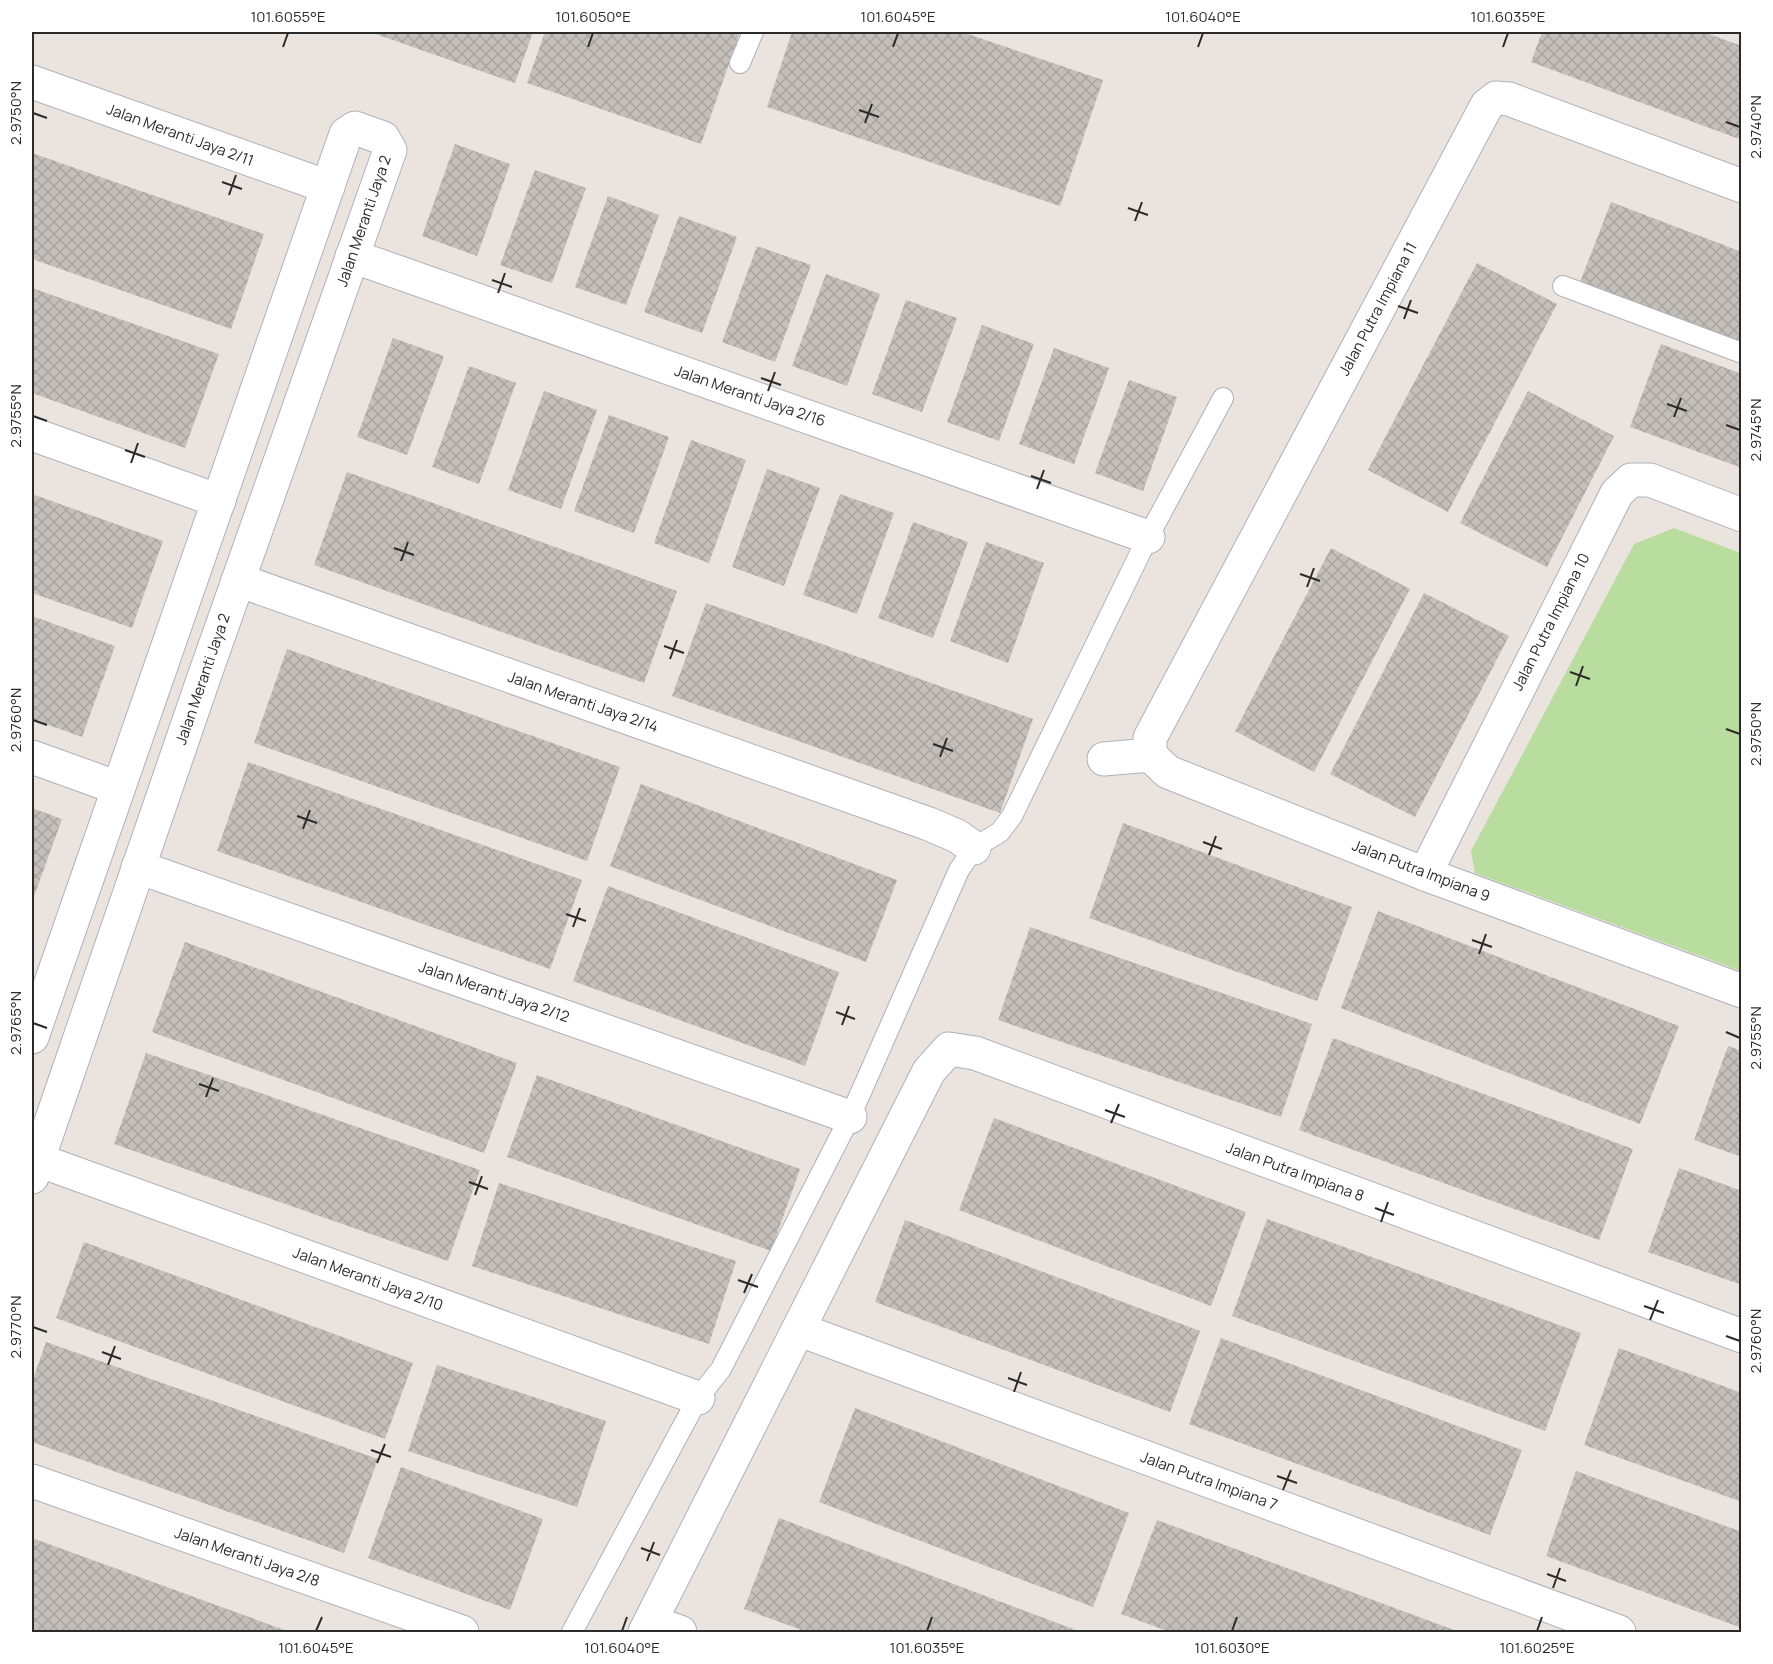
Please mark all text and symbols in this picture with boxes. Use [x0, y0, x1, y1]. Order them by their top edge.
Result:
text: 101.6055°E [250, 6, 326, 27]
text: 101.6050°E [555, 6, 631, 27]
text: 101.6045°E [860, 6, 936, 27]
text: 101.6040°E [1165, 6, 1241, 27]
text: 101.6035°E [1471, 6, 1545, 27]
text: 2.9750°N [5, 81, 26, 145]
text: 2.9740°N [1745, 95, 1766, 159]
street label: Jalan Meranti Jaya 2/11 [104, 98, 257, 171]
street label: Jalan Meranti Jaya 2 [331, 152, 396, 289]
street label: Jalan Putra Impiana 11 [1333, 238, 1422, 379]
street label: Jalan Meranti Jaya 2/16 [672, 360, 829, 431]
text: 2.9755°N [5, 384, 26, 448]
text: 2.9745°N [1745, 399, 1766, 461]
street label: Jalan Putra Impiana 10 [1507, 549, 1594, 694]
street label: Jalan Meranti Jaya 2 [170, 610, 235, 747]
street label: Jalan Meranti Jaya 2/14 [505, 666, 661, 737]
text: 2.9760°N [5, 688, 26, 752]
text: 2.9750°N [1745, 702, 1766, 766]
street label: Jalan Putra Impiana 9 [1349, 835, 1493, 906]
street label: Jalan Meranti Jaya 2/12 [416, 956, 572, 1027]
text: 2.9765°N [5, 991, 26, 1055]
text: 2.9755°N [1745, 1006, 1766, 1070]
street label: Jalan Putra Impiana 8 [1223, 1137, 1367, 1206]
street label: Jalan Meranti Jaya 2/10 [290, 1242, 446, 1315]
text: 2.9770°N [5, 1295, 26, 1359]
text: 2.9760°N [1745, 1309, 1766, 1373]
street label: Jalan Putra Impiana 7 [1138, 1446, 1281, 1515]
street label: Jalan Meranti Jaya 2/8 [172, 1522, 322, 1591]
text: 101.6045°E [278, 1637, 354, 1658]
text: 101.6040°E [584, 1637, 660, 1658]
text: 101.6035°E [890, 1637, 964, 1658]
text: 101.6030°E [1194, 1637, 1270, 1658]
text: 101.6025°E [1499, 1637, 1575, 1658]

